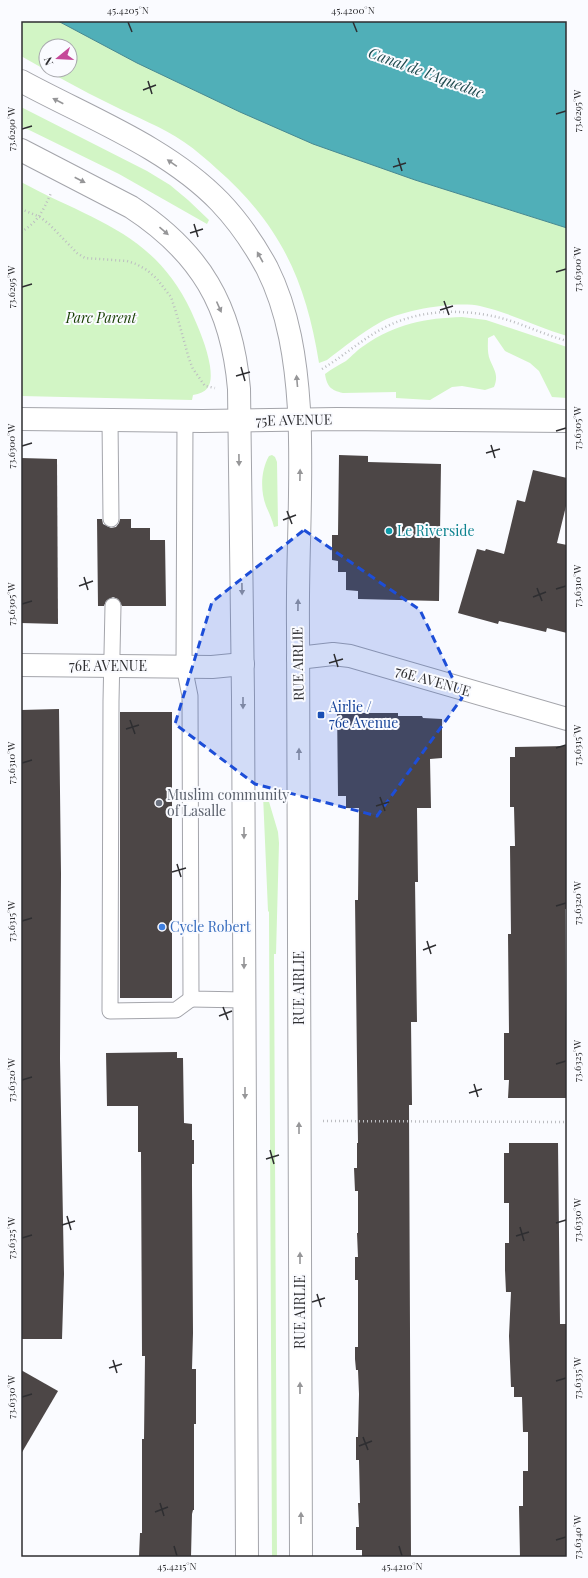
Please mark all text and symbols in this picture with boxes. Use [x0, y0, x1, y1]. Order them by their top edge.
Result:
text: 45.4205°N [107, 3, 149, 17]
text: 45.4200°N [331, 3, 375, 17]
north arrow [38, 38, 78, 78]
water label: Canal de l'Aqueduc [366, 42, 487, 102]
text: N [40, 55, 56, 67]
text: 73.6295°W [570, 89, 584, 132]
one-way arrow [53, 98, 64, 104]
text: 73.6290°W [4, 106, 18, 151]
one-way arrow [167, 159, 178, 167]
one-way arrow [74, 177, 86, 183]
one-way arrow [159, 227, 170, 236]
text: 73.6300°W [570, 246, 584, 291]
one-way arrow [257, 251, 264, 263]
text: 73.6295°W [4, 265, 18, 308]
one-way arrow [216, 301, 222, 312]
park label: Parc Parent [65, 308, 138, 327]
one-way arrow [293, 375, 300, 387]
text: 73.6305°W [570, 405, 584, 450]
street label: 75E AVENUE [256, 409, 332, 430]
text: 73.6300°W [4, 423, 18, 468]
one-way arrow [236, 454, 242, 467]
one-way arrow [297, 469, 304, 481]
place label: Le Riverside [397, 521, 475, 540]
marker: Le Riverside [384, 526, 394, 536]
text: 73.6310°W [570, 564, 584, 607]
text: 73.6305°W [4, 581, 18, 626]
one-way arrow [239, 583, 245, 596]
one-way arrow [295, 598, 301, 611]
street label: RUE AIRLIE [287, 627, 308, 701]
street label: 76E AVENUE [69, 656, 147, 675]
street label: 76E AVENUE [393, 661, 473, 700]
one-way arrow [240, 697, 247, 709]
place label: Airlie / 76e Avenue [328, 697, 398, 732]
marker: Airlie / 76e Avenue [316, 710, 326, 720]
text: 73.6315°W [570, 724, 584, 765]
text: 73.6310°W [4, 741, 18, 784]
one-way arrow [296, 747, 302, 760]
place label: Muslim community of Lasalle [167, 785, 289, 820]
marker: Muslim community of Lasalle [154, 798, 164, 808]
one-way arrow [241, 827, 247, 840]
text: 73.6320°W [570, 880, 584, 925]
text: 73.6315°W [4, 900, 18, 941]
place label: Cycle Robert [170, 917, 252, 936]
marker: Cycle Robert [157, 922, 167, 932]
street label: RUE AIRLIE [289, 951, 308, 1025]
one-way arrow [241, 957, 247, 970]
text: 73.6325°W [570, 1039, 584, 1082]
text: 73.6320°W [4, 1057, 18, 1102]
one-way arrow [242, 1087, 248, 1100]
one-way arrow [296, 1121, 302, 1134]
text: 73.6330°W [570, 1197, 584, 1242]
text: 73.6325°W [4, 1216, 18, 1259]
one-way arrow [296, 1252, 303, 1264]
street label: RUE AIRLIE [290, 1275, 309, 1349]
text: 73.6335°W [570, 1356, 584, 1399]
text: 73.6330°W [4, 1374, 18, 1419]
one-way arrow [297, 1381, 303, 1394]
one-way arrow [298, 1511, 304, 1524]
text: 73.6340°W [570, 1514, 584, 1559]
text: 45.4215°N [157, 1559, 197, 1573]
text: 45.4210°N [381, 1559, 423, 1573]

